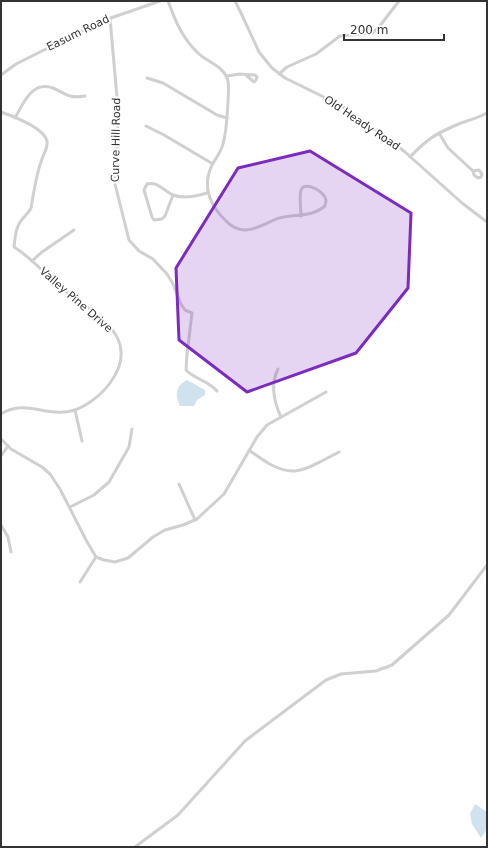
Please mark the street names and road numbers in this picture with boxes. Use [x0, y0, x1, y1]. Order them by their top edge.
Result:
street label: Easum Road [44, 12, 112, 54]
street label: Old Heady Road [322, 93, 402, 153]
street label: Curve Hill Road [109, 98, 123, 182]
street label: Valley Pine Drive [37, 265, 115, 335]

